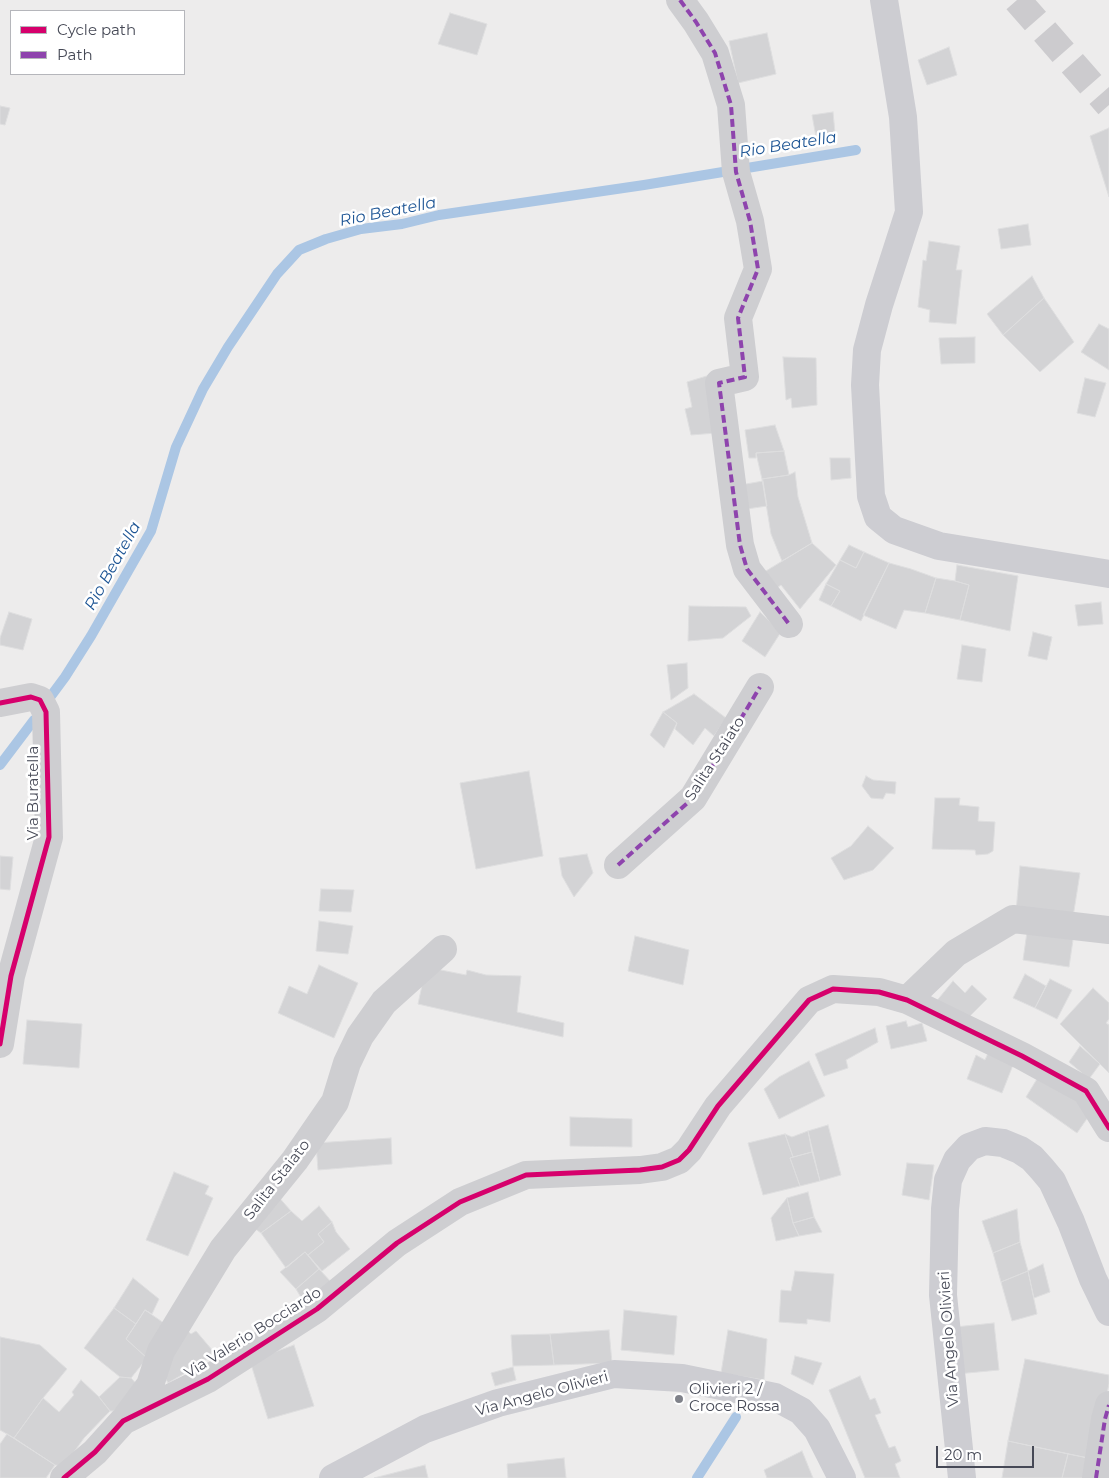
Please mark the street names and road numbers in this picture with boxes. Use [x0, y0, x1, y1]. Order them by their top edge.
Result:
street label: Salita Staiato [681, 714, 749, 804]
street label: Via Buratella [25, 746, 43, 840]
street label: Salita Staiato [240, 1136, 314, 1224]
street label: Via Angelo Olivieri [935, 1270, 963, 1408]
street label: Via Valerio Bocciardo [181, 1284, 325, 1382]
street label: Via Angelo Olivieri [474, 1368, 610, 1420]

